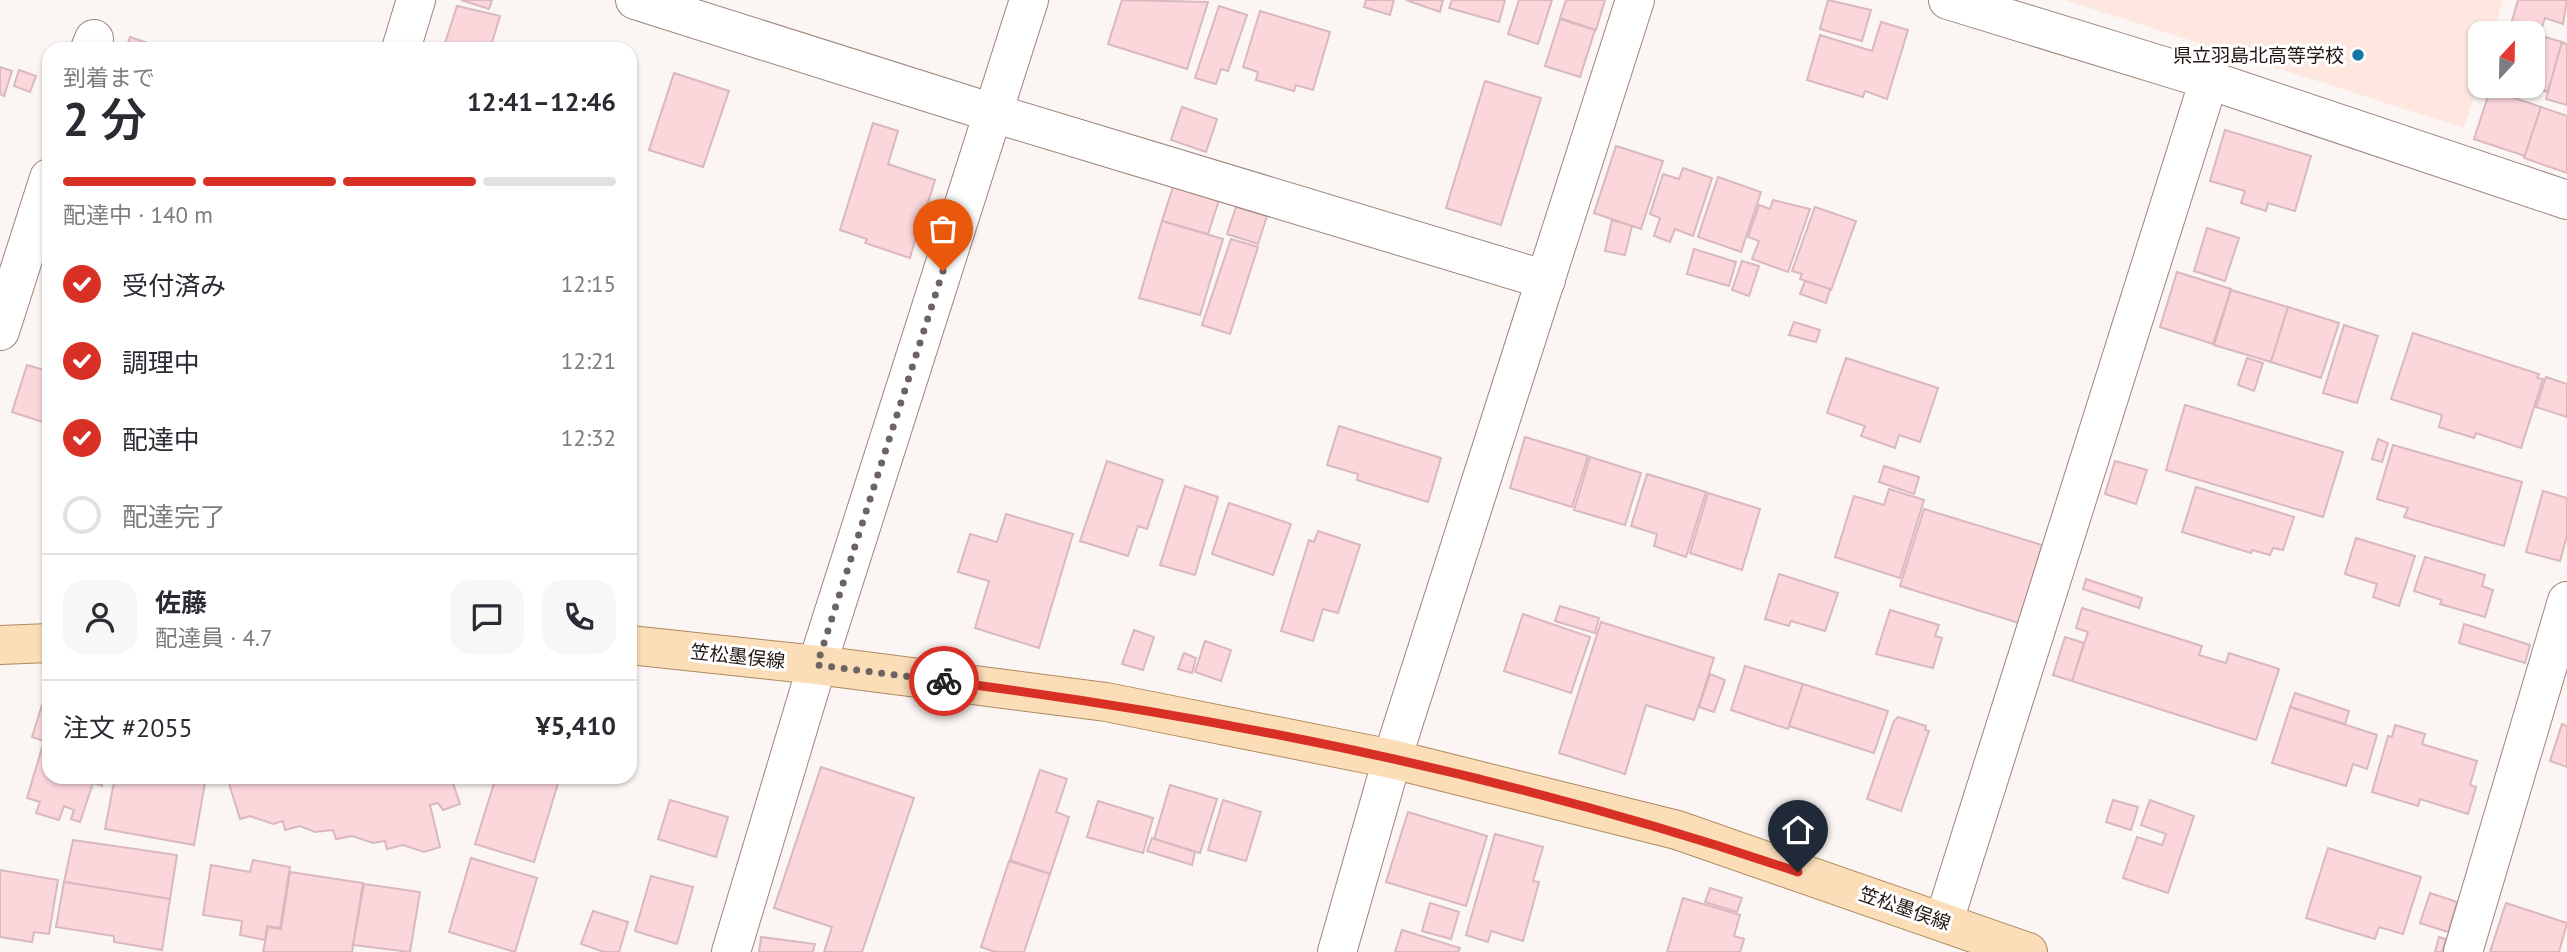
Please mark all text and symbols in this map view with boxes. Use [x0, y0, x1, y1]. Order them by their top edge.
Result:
north arrow [2468, 21, 2544, 98]
map controls [2468, 21, 2545, 98]
place label: 県立羽島北高等学校 [2173, 43, 2344, 67]
marker: 県立羽島北高等学校 [2350, 47, 2366, 63]
text: 到着まで [63, 63, 155, 92]
text: 12:41–12:46 [467, 85, 616, 118]
text: 2 分 [63, 89, 147, 149]
pin [913, 199, 973, 271]
text: 配達中 · 140 m [63, 200, 213, 229]
icon: bag [924, 210, 962, 248]
icon: check [63, 265, 101, 303]
text: 受付済み [122, 269, 226, 302]
text: 12:15 [561, 269, 616, 298]
icon: check [63, 342, 101, 380]
text: 調理中 [122, 346, 200, 379]
text: 12:21 [561, 346, 616, 375]
icon: check [63, 419, 101, 457]
text: 配達中 [122, 423, 200, 456]
text: 12:32 [561, 423, 616, 452]
text: 配達完了 [122, 500, 226, 533]
button: person [63, 580, 137, 654]
button: chat [450, 580, 524, 654]
button: phone [542, 580, 616, 654]
text: 佐藤 [155, 586, 207, 619]
text: 配達員 · 4.7 [155, 623, 272, 652]
street label: 笠松墨俣線 [689, 639, 787, 673]
courier [909, 646, 979, 716]
icon: bike [925, 662, 963, 700]
text: ¥5,410 [536, 709, 616, 742]
text: 注文 #2055 [63, 711, 193, 744]
pin [1768, 800, 1828, 872]
icon: home [1779, 811, 1817, 849]
street label: 笠松墨俣線 [1856, 881, 1954, 935]

